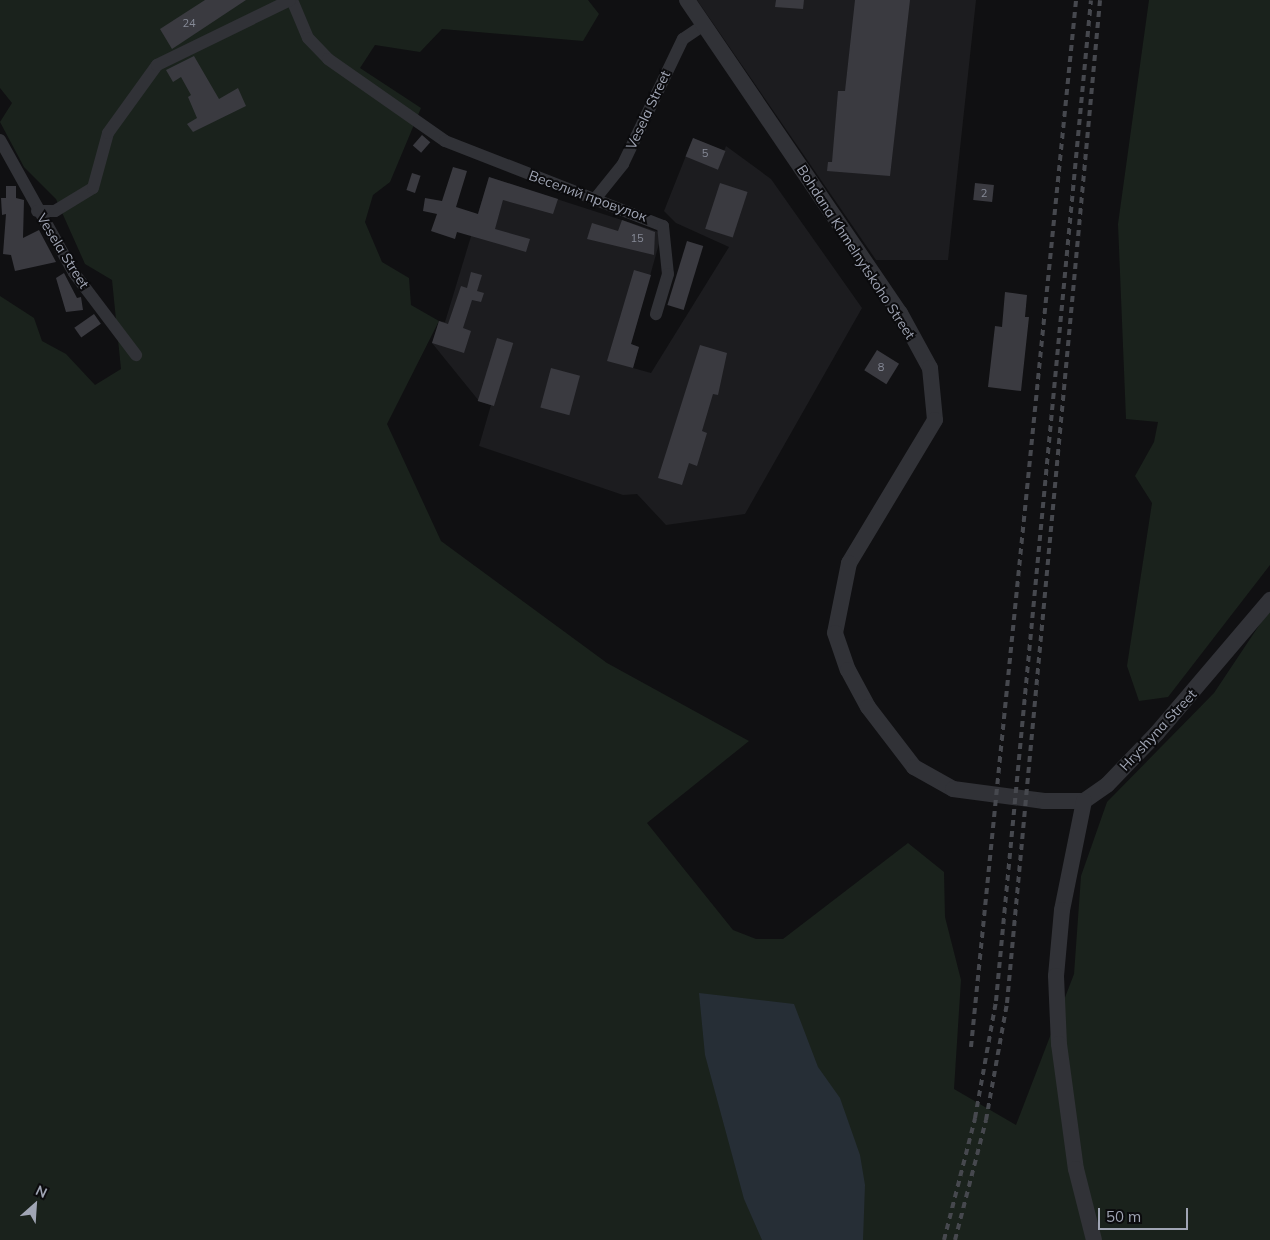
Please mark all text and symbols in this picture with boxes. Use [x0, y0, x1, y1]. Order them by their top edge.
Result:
house number: 24 [182, 16, 196, 30]
street label: Vesela Street [622, 68, 674, 152]
house number: 5 [702, 146, 708, 160]
street label: Bohdana Khmelnytskoho Street [793, 162, 919, 342]
street label: Веселий провулок [527, 167, 649, 225]
house number: 2 [981, 186, 987, 200]
street label: Vesela Street [33, 210, 93, 292]
house number: 15 [630, 231, 644, 245]
house number: 8 [878, 360, 884, 374]
street label: Hryshyna Street [1116, 686, 1200, 774]
north arrow [10, 1180, 60, 1230]
text: N [33, 1181, 50, 1202]
scale bar [1100, 1198, 1190, 1230]
text: 50 m [1106, 1207, 1141, 1226]

